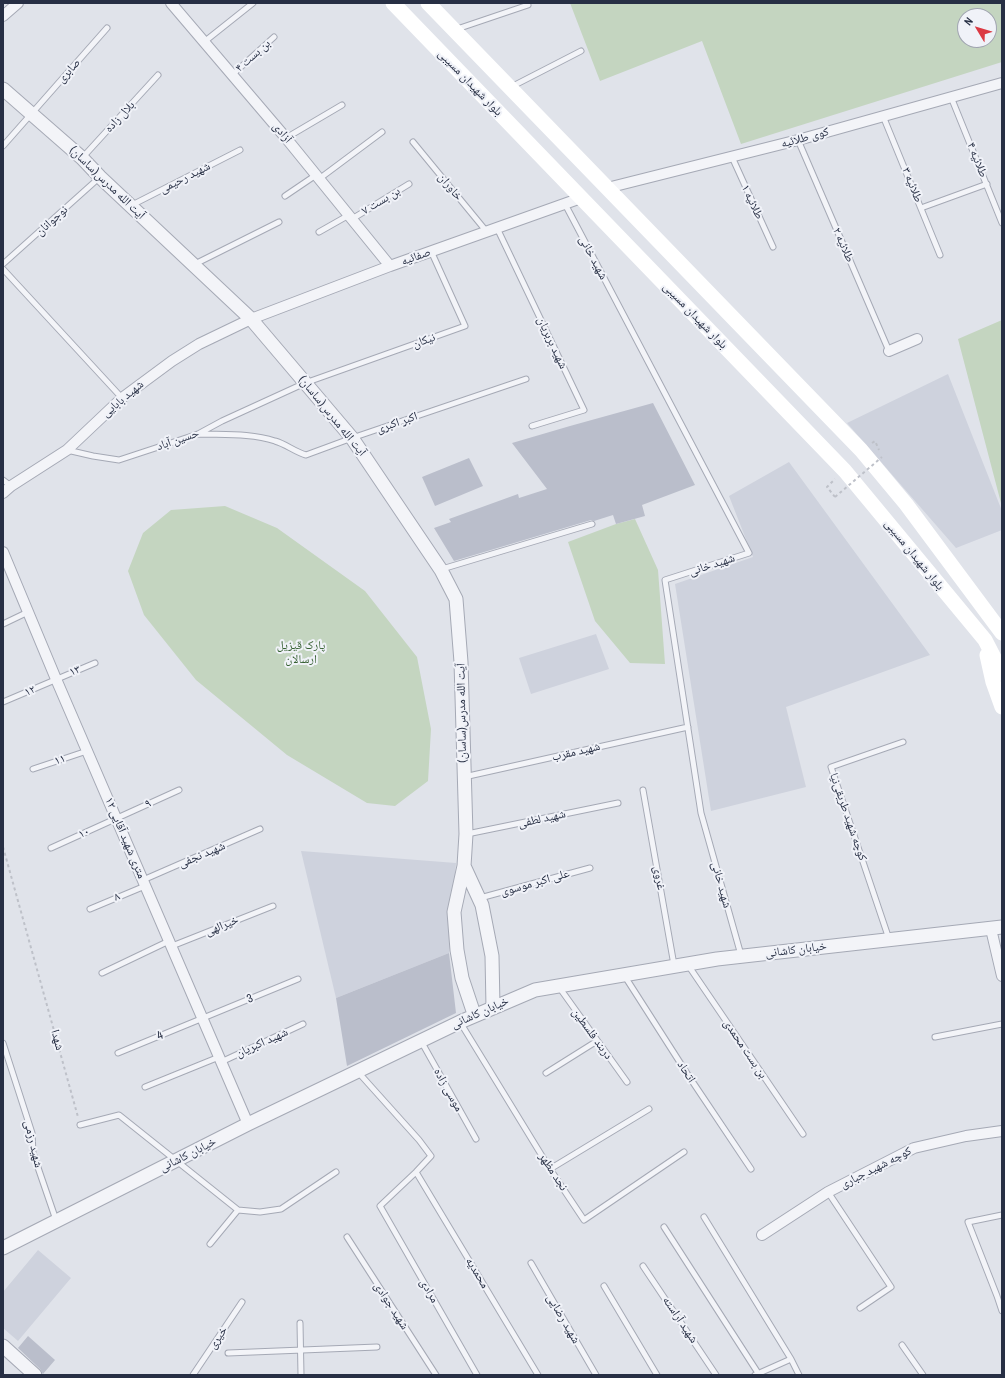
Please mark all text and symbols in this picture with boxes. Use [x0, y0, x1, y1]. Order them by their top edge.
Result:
north arrow [957, 8, 997, 48]
text: N [961, 14, 976, 28]
street label: بن بست ۴ [232, 37, 274, 75]
street label: بلوار شهیدان مسیبی [435, 47, 505, 119]
street label: صابری [54, 56, 84, 86]
street label: بلال زاده [102, 98, 138, 136]
street label: آزادی [269, 120, 295, 146]
street label: کوی طلائیه [779, 125, 831, 151]
street label: طلائیه ۴ [964, 140, 990, 180]
street label: آیت الله مدرس(ساسان) [66, 143, 148, 223]
street label: شهید رحیمی [157, 159, 213, 197]
street label: طلائیه ۳ [899, 165, 925, 205]
street label: خاوران [435, 170, 465, 204]
street label: طلائیه ۱ [738, 182, 766, 222]
street label: بن بست ۷ [359, 184, 403, 218]
street label: نوجوانان [33, 203, 71, 239]
street label: طلائیه ۲ [829, 225, 857, 265]
street label: شهید خانی [576, 234, 610, 282]
street label: صفائیه [399, 245, 433, 269]
street label: بلوار شهیدان مسیبی [660, 280, 730, 352]
street label: شهید بربریان [534, 315, 570, 371]
street label: نیکان [411, 330, 437, 352]
street label: آیت الله مدرس(ساسان) [295, 373, 369, 459]
street label: شهید بابایی [99, 377, 147, 421]
street label: اکبر اکبری [375, 409, 419, 437]
street label: حسین آباد [155, 426, 201, 454]
street label: بلوار شهیدان مسیبی [881, 517, 947, 593]
street label: شهید خانی [687, 551, 737, 579]
park label: پارک قیزیل ارسالان [277, 639, 325, 667]
street label: ۱۳ [67, 662, 83, 680]
street label: آیت الله مدرس(ساسان) [454, 663, 470, 763]
street label: ۱۲ [22, 682, 38, 700]
street label: شهید مقرب [550, 739, 602, 765]
street label: ۱۱ [53, 751, 67, 769]
street label: کوچه شهید طریقی‌نیا [826, 771, 870, 863]
street label: ۱۲ متری شهید آقایی [101, 795, 149, 881]
street label: ۹ [143, 796, 153, 812]
street label: شهید لطفی [517, 807, 567, 831]
street label: ۱۰ [76, 824, 92, 842]
street label: شهید نجفی [176, 839, 228, 871]
street label: شهید خانی [708, 860, 734, 910]
street label: غروی [650, 865, 668, 891]
street label: علی اکبر موسوی [499, 866, 571, 900]
street label: ۸ [112, 889, 122, 905]
street label: خیرالهی [203, 913, 241, 939]
street label: خیابان کاشانی [765, 939, 827, 961]
street label: 3 [245, 991, 255, 1007]
street label: خیابان کاشانی [449, 994, 511, 1032]
street label: دربند فلسطین [569, 1006, 615, 1062]
street label: بن بست محمدی [720, 1017, 770, 1081]
street label: شهید اکبریان [234, 1025, 290, 1061]
street label: شهدا [47, 1028, 67, 1052]
street label: 4 [155, 1028, 165, 1044]
street label: اتحاد [674, 1058, 698, 1086]
street label: موسی زاده [430, 1066, 466, 1114]
street label: شهید رزمی [21, 1119, 45, 1169]
street label: خیابان کاشانی [157, 1135, 219, 1175]
street label: کوچه شهید جباری [838, 1144, 914, 1192]
street label: نجد مظهر [535, 1150, 571, 1194]
street label: محمدیه [462, 1255, 492, 1291]
street label: مرادی [416, 1276, 442, 1306]
street label: شهید جوادی [370, 1280, 412, 1332]
street label: شهید رضایی [543, 1292, 583, 1346]
street label: شهید آراسته [659, 1294, 701, 1346]
street label: خیری [205, 1324, 231, 1352]

